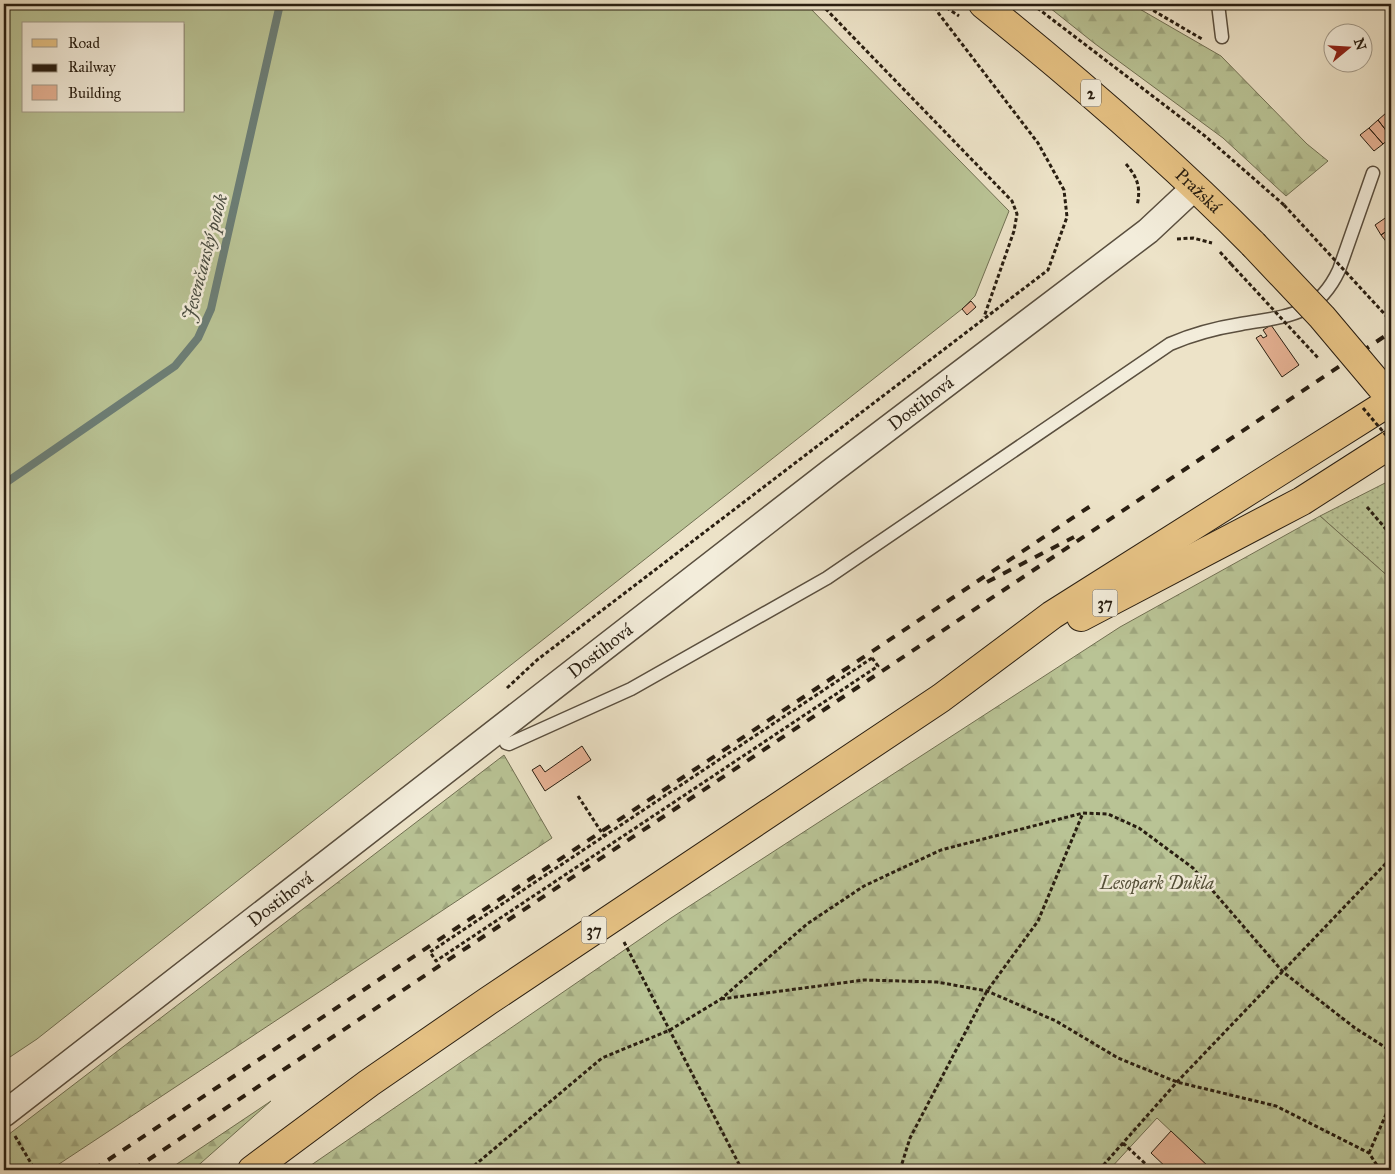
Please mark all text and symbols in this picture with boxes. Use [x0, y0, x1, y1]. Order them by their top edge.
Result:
legend [22, 22, 185, 112]
north arrow [1322, 22, 1372, 72]
text: Road [68, 34, 100, 52]
text: N [1350, 36, 1370, 53]
text: Railway [68, 58, 117, 76]
road number: 2 [1081, 80, 1101, 106]
text: Building [68, 84, 122, 102]
street label: Pražská [1171, 164, 1226, 218]
water label: Jesenčanský potok [176, 191, 234, 324]
street label: Dostihová [884, 371, 958, 435]
road number: 37 [1092, 590, 1118, 616]
street label: Dostihová [563, 618, 637, 683]
street label: Dostihová [243, 867, 318, 931]
park label: Lesopark Dukla [1099, 872, 1214, 895]
road number: 37 [582, 916, 606, 944]

